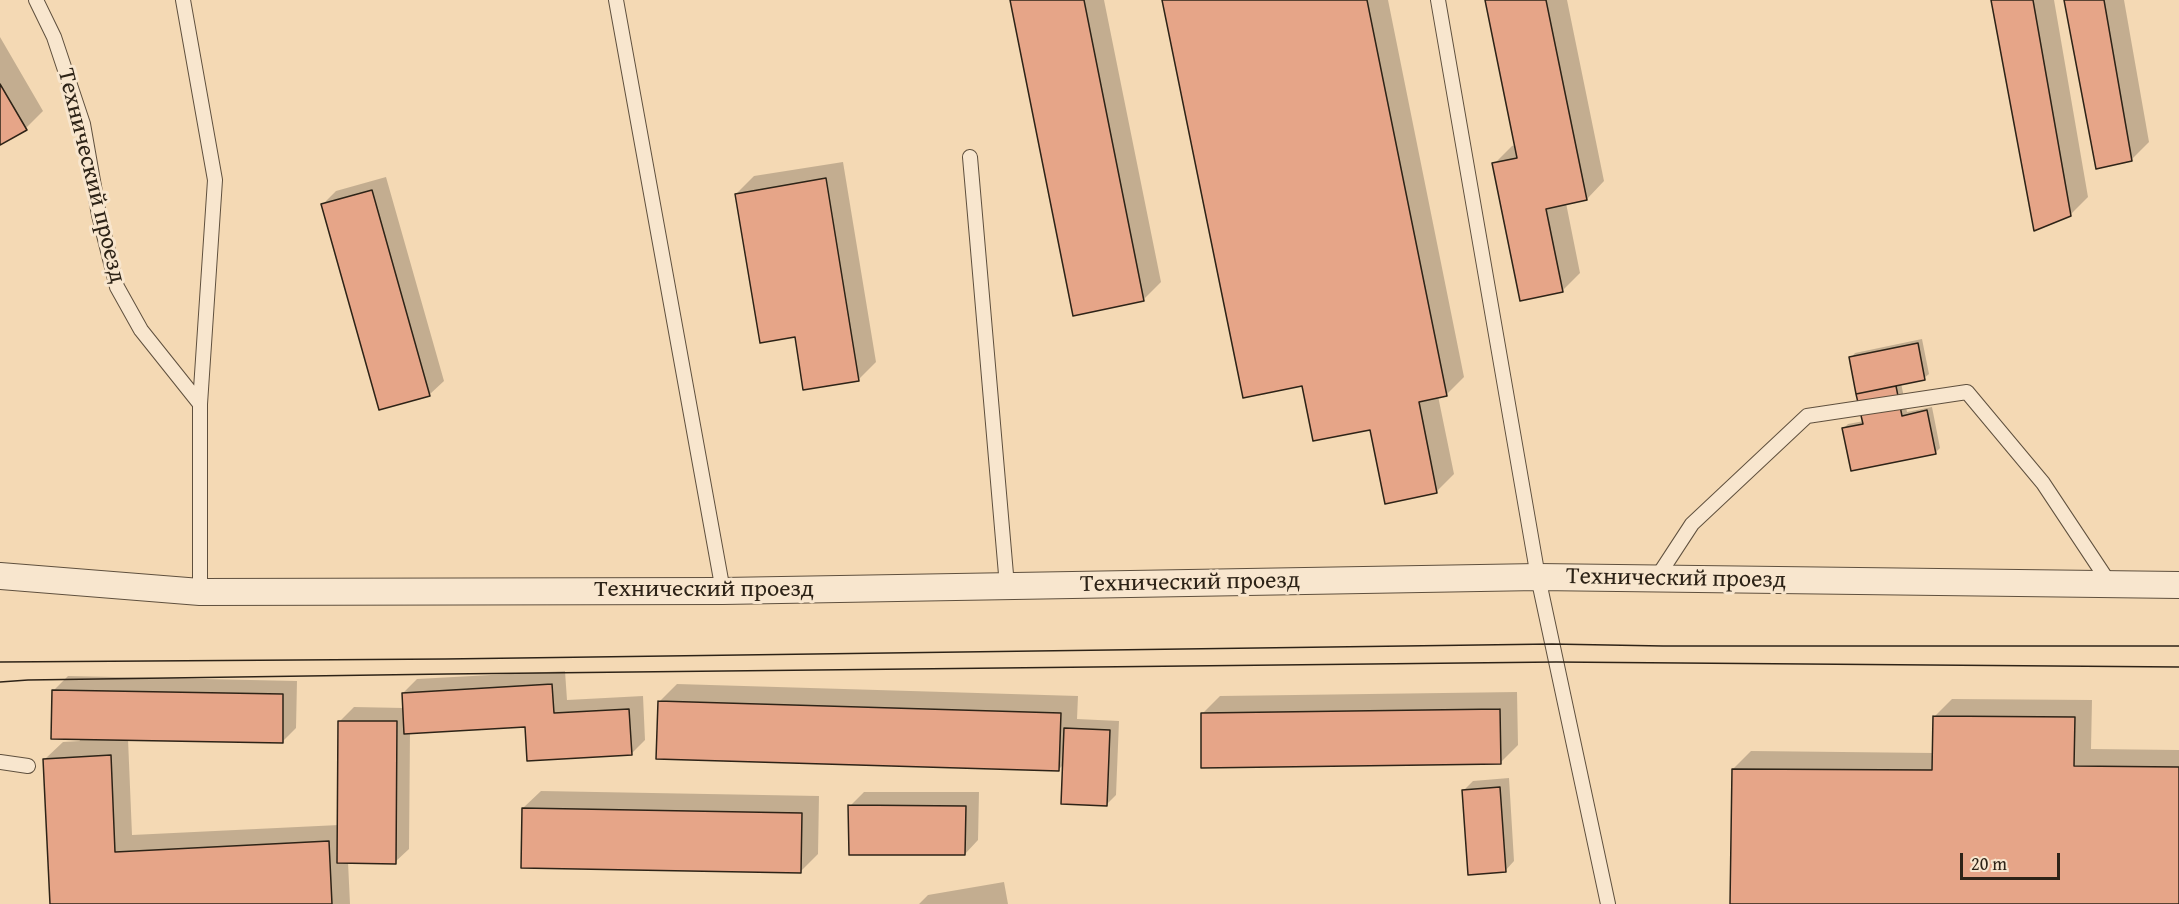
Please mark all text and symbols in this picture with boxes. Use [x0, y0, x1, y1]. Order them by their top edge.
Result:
street label: Технический проезд [50, 66, 132, 286]
street label: Технический проезд [1566, 563, 1786, 595]
street label: Технический проезд [1080, 567, 1300, 599]
street label: Технический проезд [594, 576, 814, 604]
scale bar [1963, 841, 2064, 879]
text: 20 m [1971, 850, 2007, 877]

